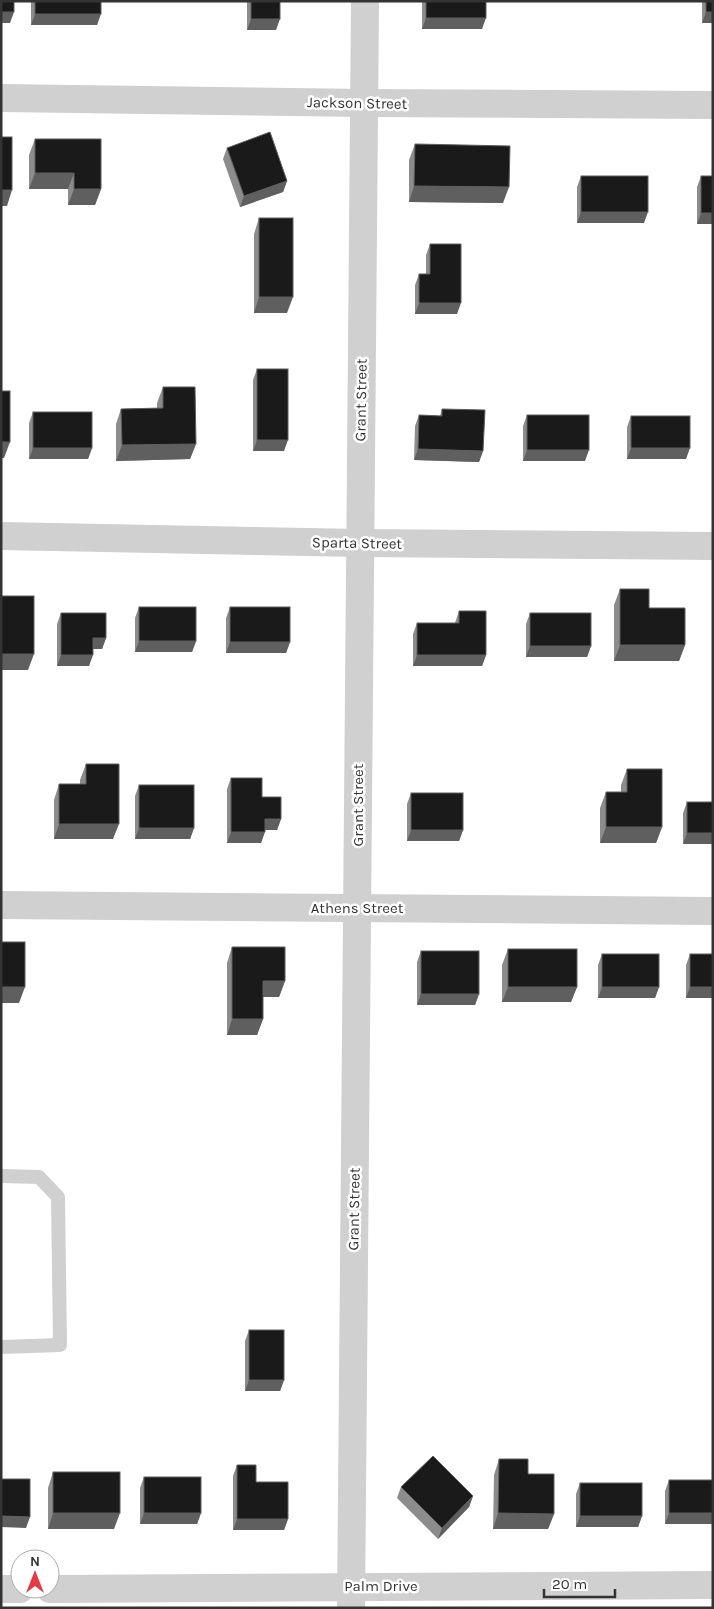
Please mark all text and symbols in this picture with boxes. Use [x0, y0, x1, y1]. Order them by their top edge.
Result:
street label: Jackson Street [307, 93, 408, 113]
street label: Grant Street [351, 358, 371, 442]
street label: Sparta Street [312, 533, 403, 553]
street label: Grant Street [349, 763, 367, 846]
street label: Athens Street [311, 899, 404, 917]
street label: Grant Street [344, 1167, 364, 1251]
north arrow [10, 1549, 60, 1599]
text: N [30, 1553, 40, 1570]
scale bar [544, 1566, 615, 1598]
text: 20 m [552, 1575, 587, 1593]
street label: Palm Drive [344, 1577, 418, 1595]

